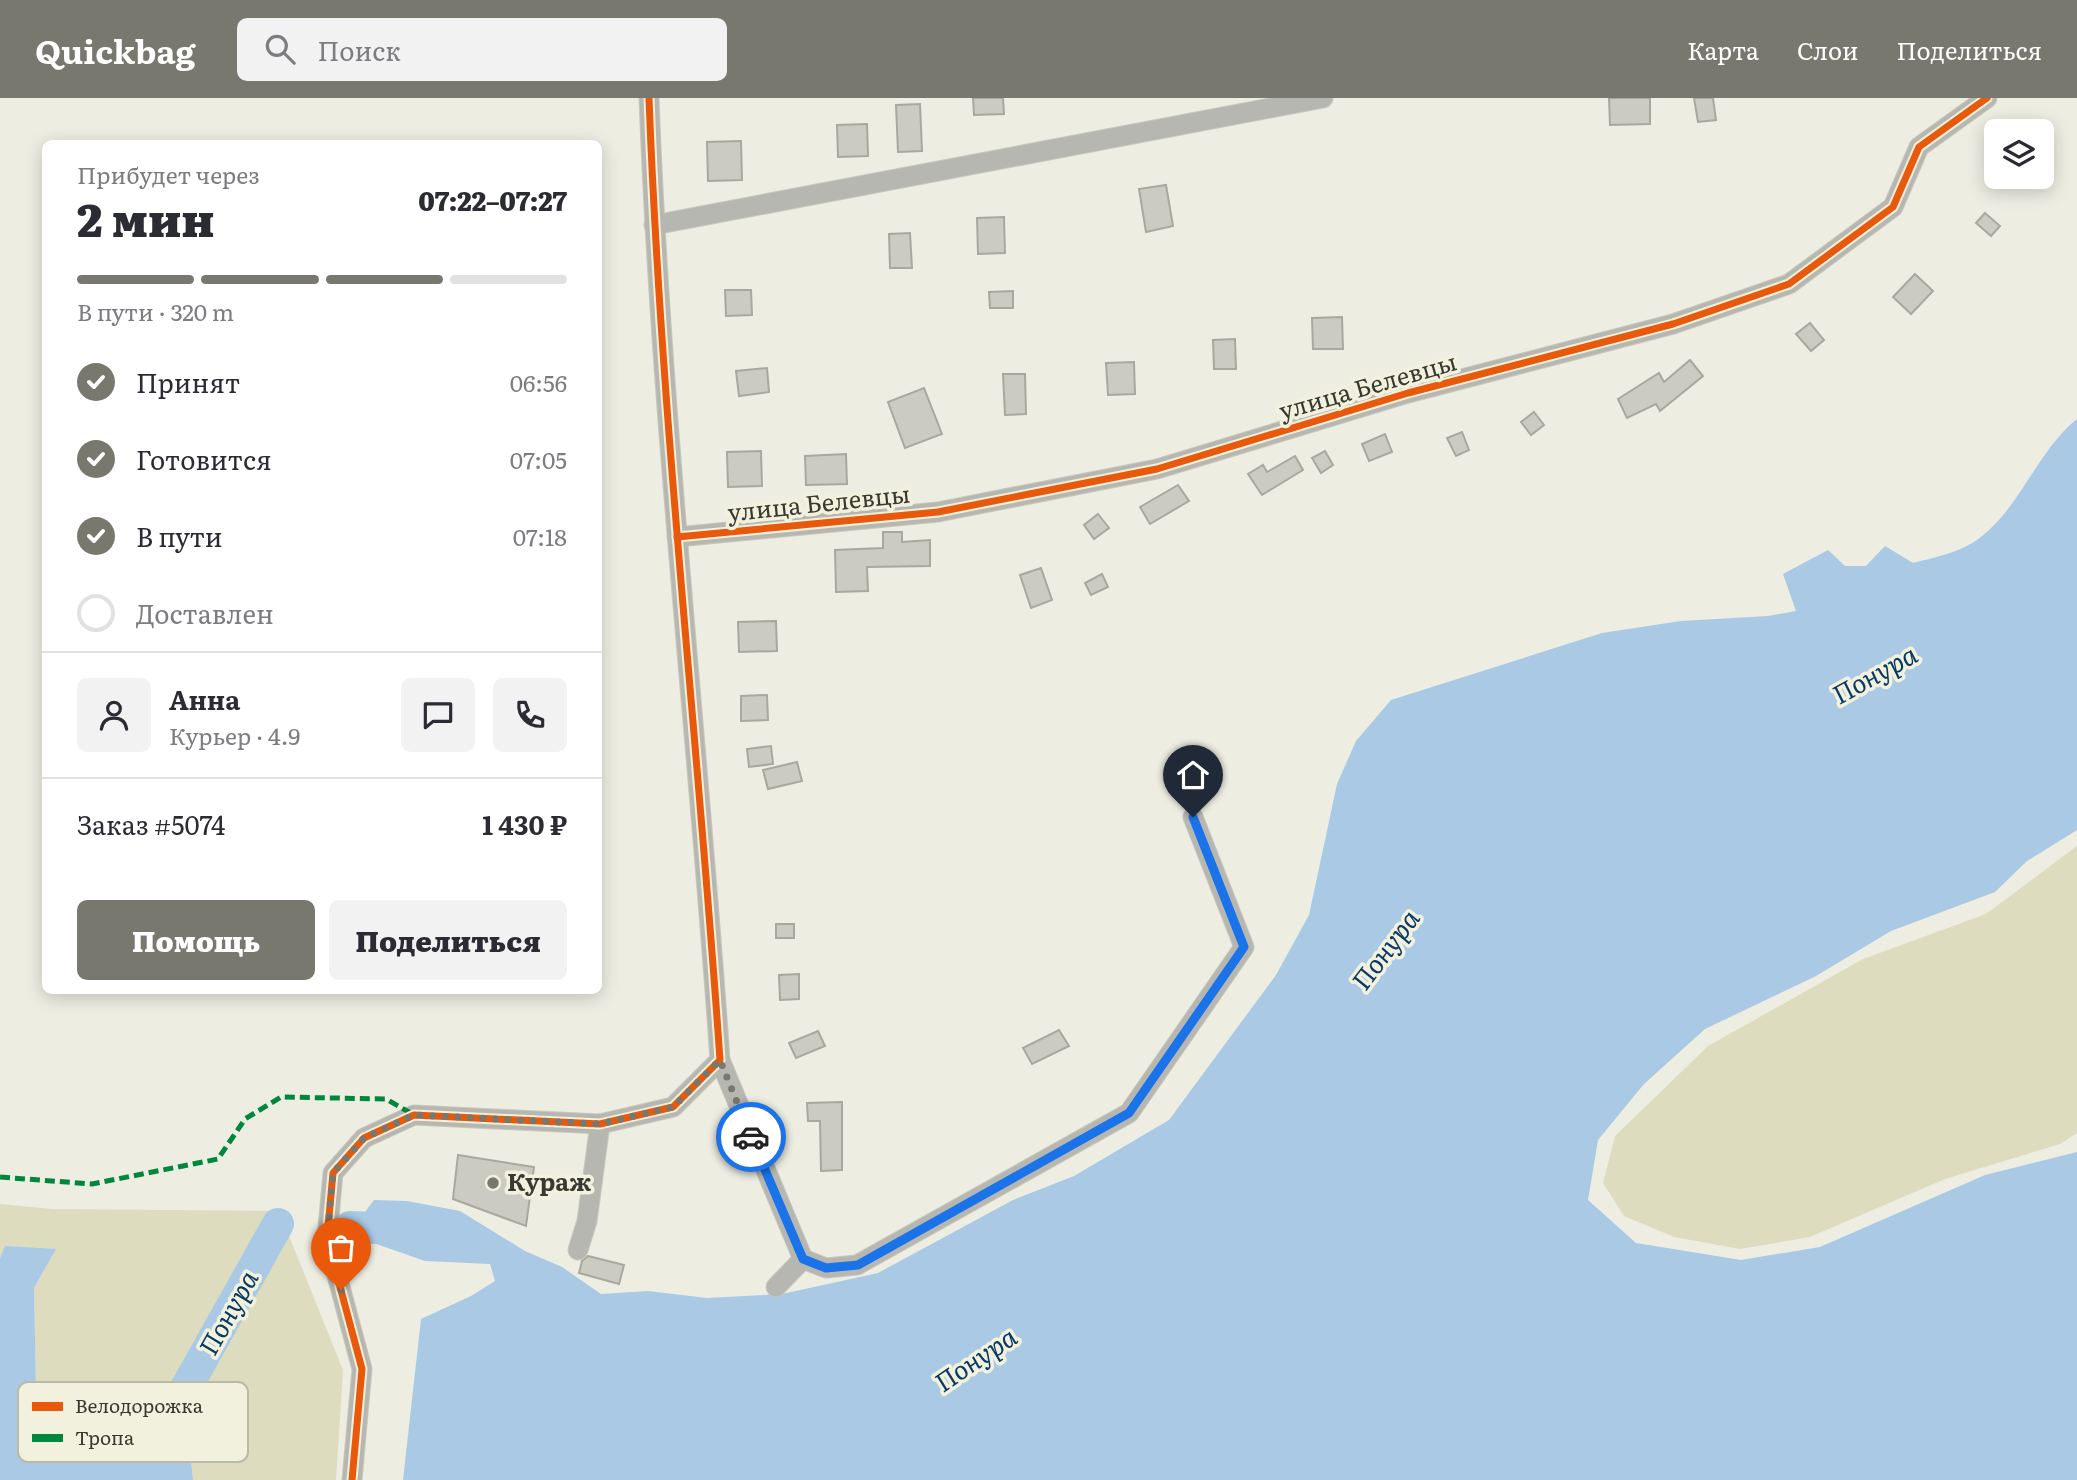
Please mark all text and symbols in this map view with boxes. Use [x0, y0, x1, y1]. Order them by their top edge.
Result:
search box [237, 18, 727, 81]
text: Quickbag [35, 25, 195, 74]
icon: search [261, 30, 299, 68]
text: Поиск [317, 30, 401, 69]
text: Карта [1687, 32, 1759, 67]
text: Слои [1797, 32, 1858, 67]
text: Поделиться [1896, 32, 2042, 67]
map controls [1984, 119, 2054, 189]
button: layers [1984, 119, 2054, 189]
text: Прибудет через [77, 157, 260, 191]
text: 07:22–07:27 [418, 180, 567, 219]
text: 2 мин [77, 183, 215, 251]
text: В пути · 320 m [77, 294, 234, 328]
street label: улица Белевцы [1274, 342, 1460, 427]
text: Принят [136, 362, 240, 401]
icon: check [77, 363, 115, 401]
text: 06:56 [510, 365, 567, 399]
text: Готовится [136, 439, 272, 478]
icon: check [77, 440, 115, 478]
text: 07:05 [510, 442, 567, 476]
street label: улица Белевцы [726, 475, 912, 529]
text: В пути [136, 516, 223, 555]
icon: check [77, 517, 115, 555]
text: 07:18 [513, 519, 567, 553]
text: Доставлен [136, 593, 274, 632]
water label: Понура [1824, 633, 1924, 712]
button: person [77, 678, 151, 752]
button: chat [401, 678, 475, 752]
button: phone [493, 678, 567, 752]
text: Анна [169, 679, 240, 718]
text: Курьер · 4.9 [169, 718, 300, 752]
pin [1163, 745, 1223, 817]
icon: home [1174, 756, 1212, 794]
text: Заказ #5074 [77, 804, 225, 843]
text: 1 430 ₽ [482, 804, 567, 843]
button: Помощь [77, 900, 315, 980]
button: Поделиться [329, 900, 567, 980]
water label: Понура [1341, 900, 1427, 997]
courier [716, 1102, 786, 1172]
icon: car [732, 1118, 770, 1156]
place label: Кураж [507, 1163, 591, 1198]
marker: Кураж [485, 1175, 501, 1191]
pin [311, 1218, 371, 1290]
icon: bag [322, 1229, 360, 1267]
water label: Понура [187, 1262, 266, 1361]
water label: Понура [926, 1316, 1024, 1400]
legend [18, 1382, 248, 1462]
text: Велодорожка [75, 1391, 204, 1419]
text: Тропа [75, 1423, 135, 1451]

